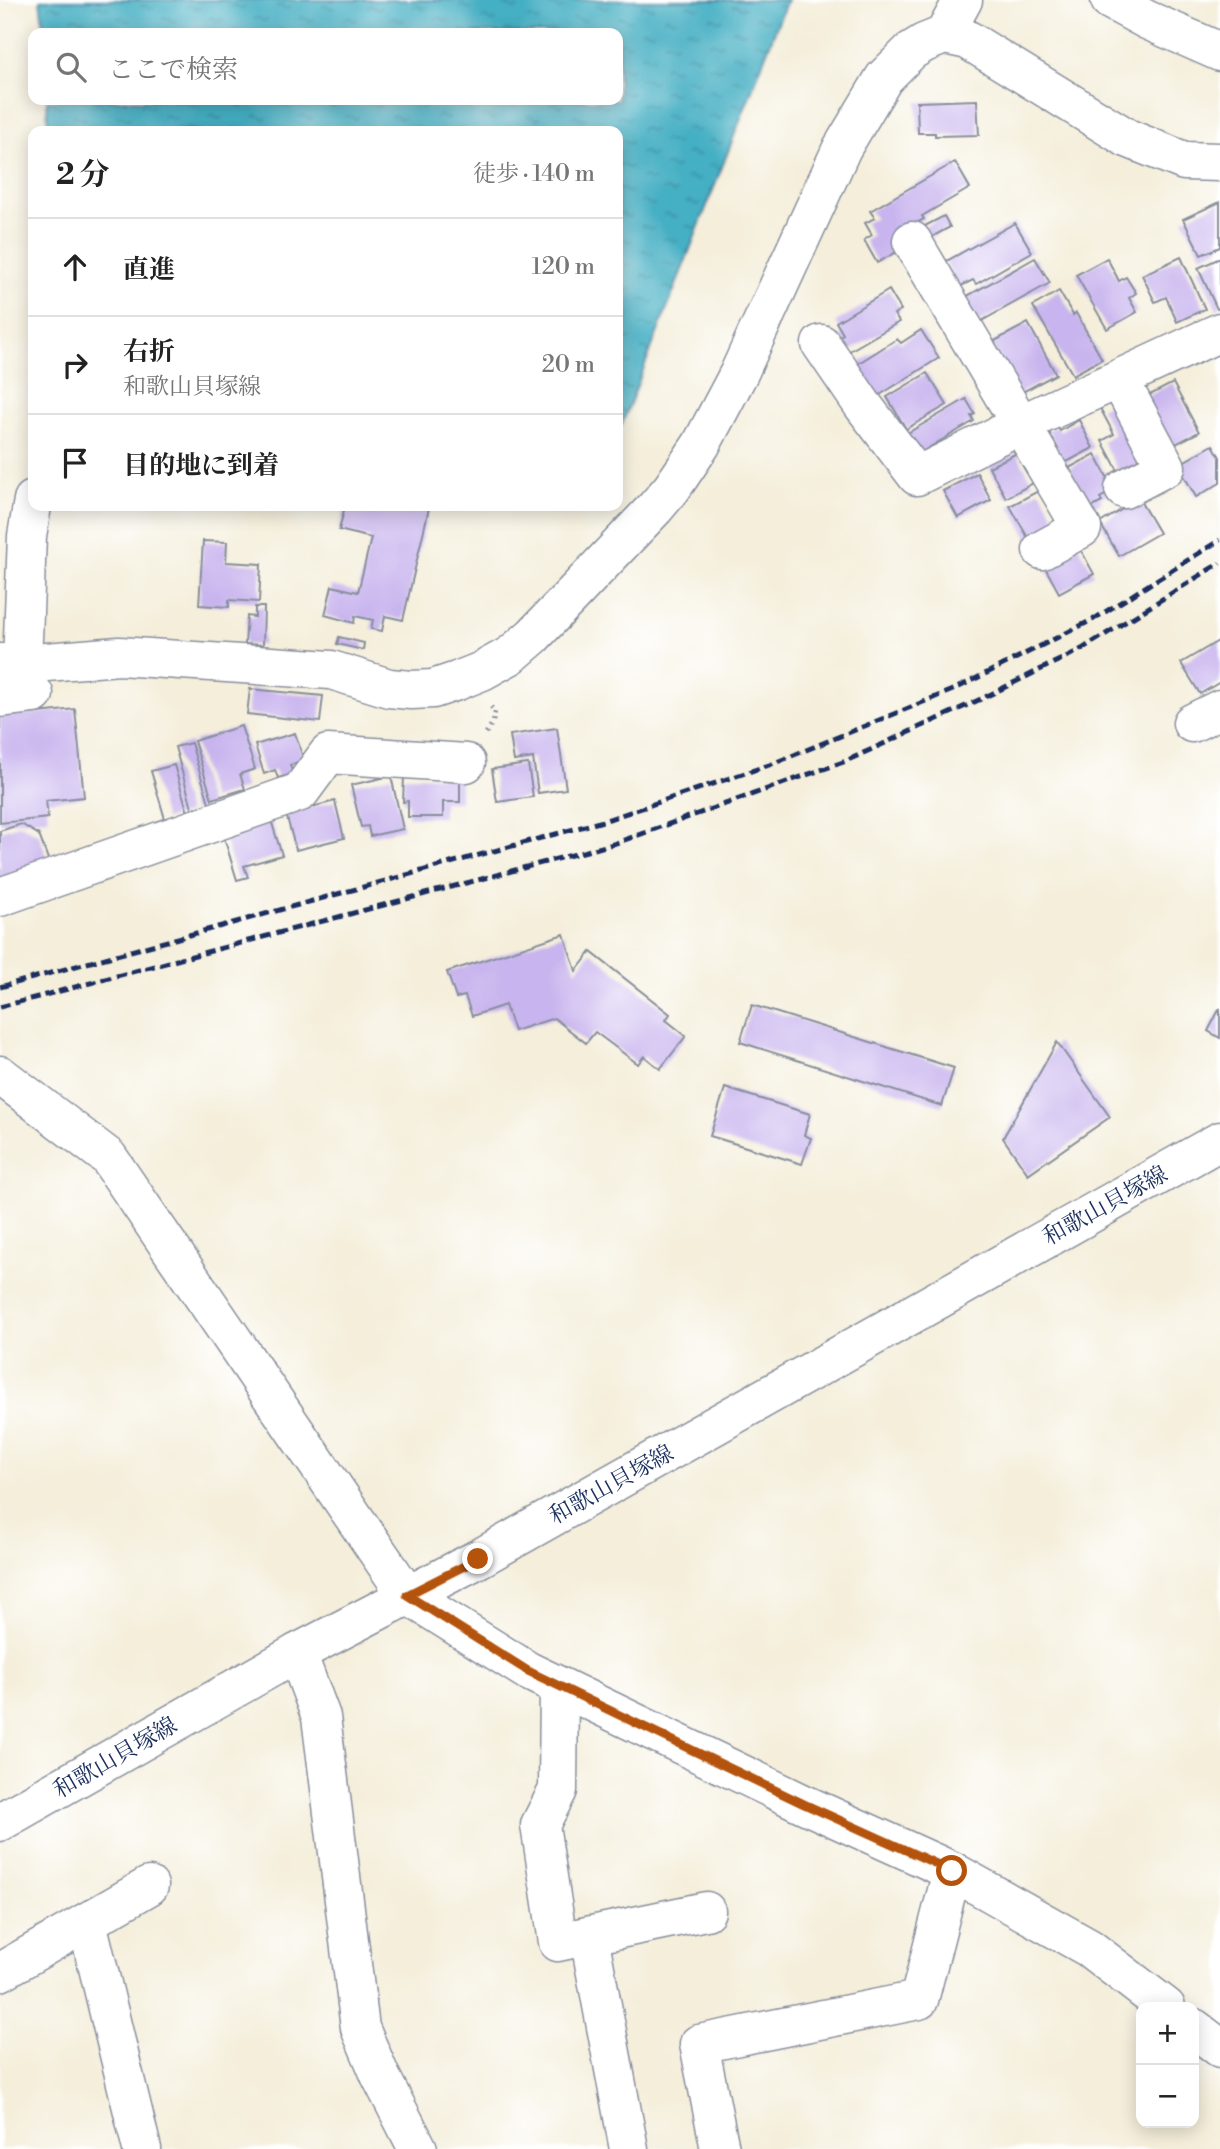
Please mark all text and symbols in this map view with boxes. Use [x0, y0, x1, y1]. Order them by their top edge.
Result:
search box [28, 28, 623, 105]
icon: search [52, 48, 90, 86]
text: ここで検索 [108, 54, 238, 86]
text: 2 分 [56, 156, 110, 194]
text: 徒歩 · 140 m [473, 160, 595, 188]
icon: ahead [56, 248, 94, 286]
text: 120 m [531, 253, 595, 281]
text: 直進 [123, 254, 175, 286]
text: 右折 [123, 336, 175, 368]
icon: right [56, 346, 94, 384]
text: 20 m [542, 351, 595, 379]
text: 和歌山貝塚線 [123, 373, 261, 401]
icon: arrive [56, 444, 94, 482]
text: 目的地に到着 [123, 450, 279, 482]
street label: 和歌山貝塚線 [1038, 1160, 1173, 1252]
street label: 和歌山貝塚線 [544, 1439, 679, 1531]
route end [462, 1543, 493, 1574]
street label: 和歌山貝塚線 [49, 1711, 182, 1804]
route start [936, 1855, 967, 1886]
map controls [1136, 2002, 1199, 2128]
button: + [1136, 2002, 1199, 2065]
button: − [1136, 2065, 1199, 2128]

